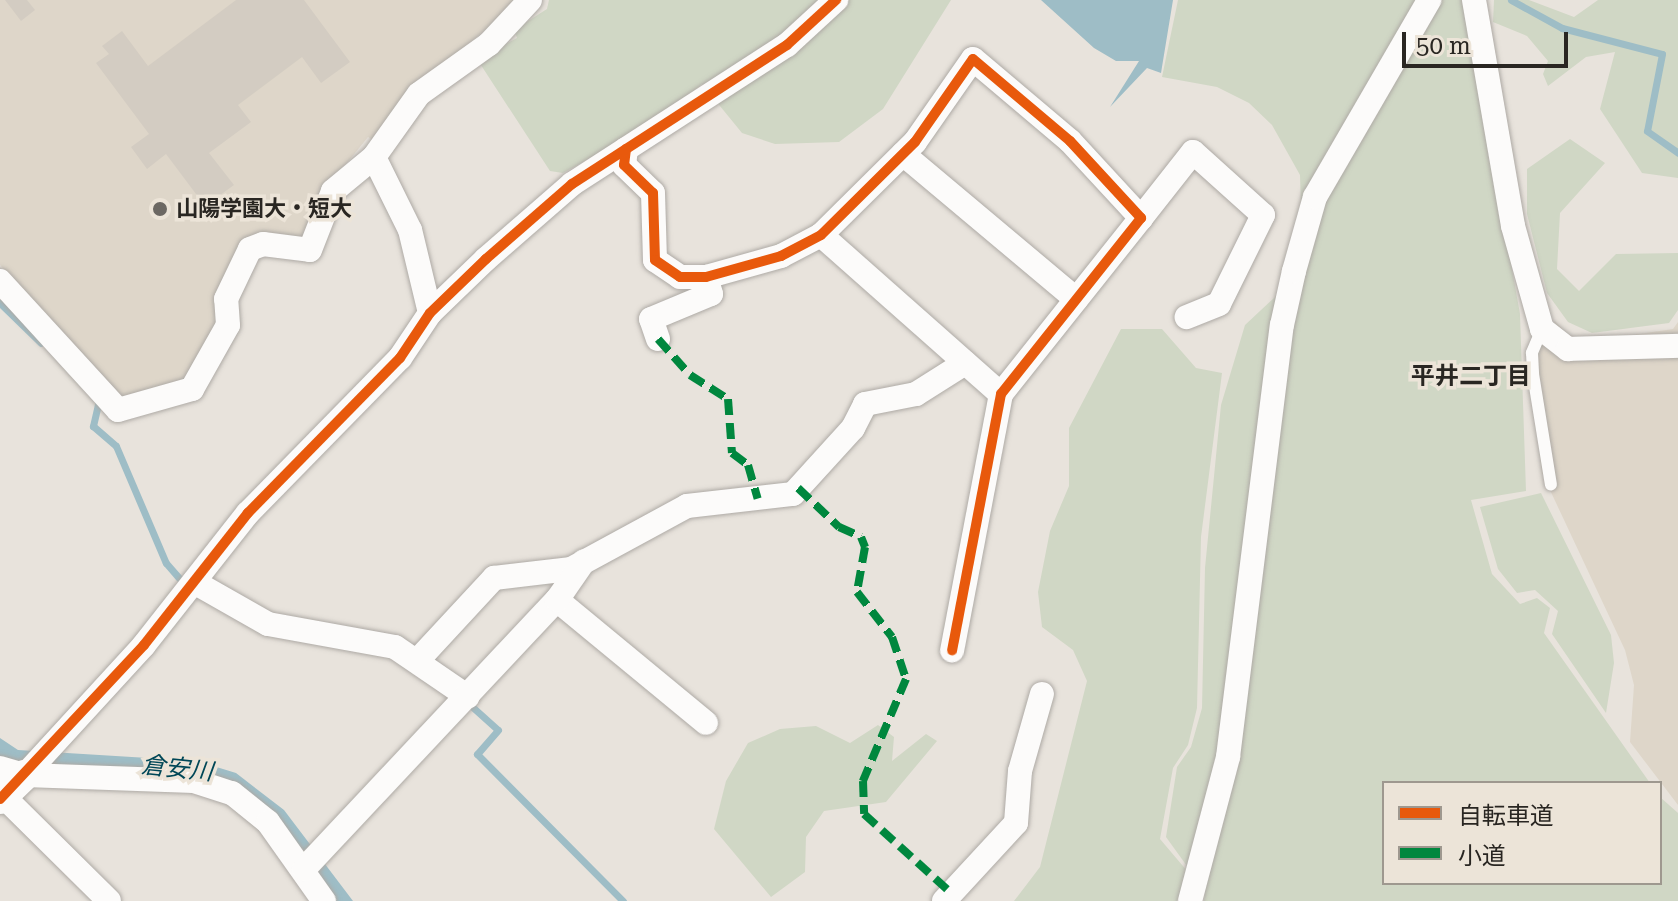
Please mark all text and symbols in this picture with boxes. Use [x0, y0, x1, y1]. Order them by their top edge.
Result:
scale bar [1406, 16, 1572, 66]
text: 50 m [1416, 32, 1471, 60]
place label: 山陽学園大・短大 [176, 196, 352, 222]
marker: 山陽学園大・短大 [151, 200, 169, 218]
district label: 平井二丁目 [1411, 363, 1531, 391]
water label: 倉安川 [140, 751, 214, 787]
legend [1382, 781, 1662, 885]
text: 自転車道 [1458, 802, 1554, 830]
text: 小道 [1458, 842, 1506, 870]

